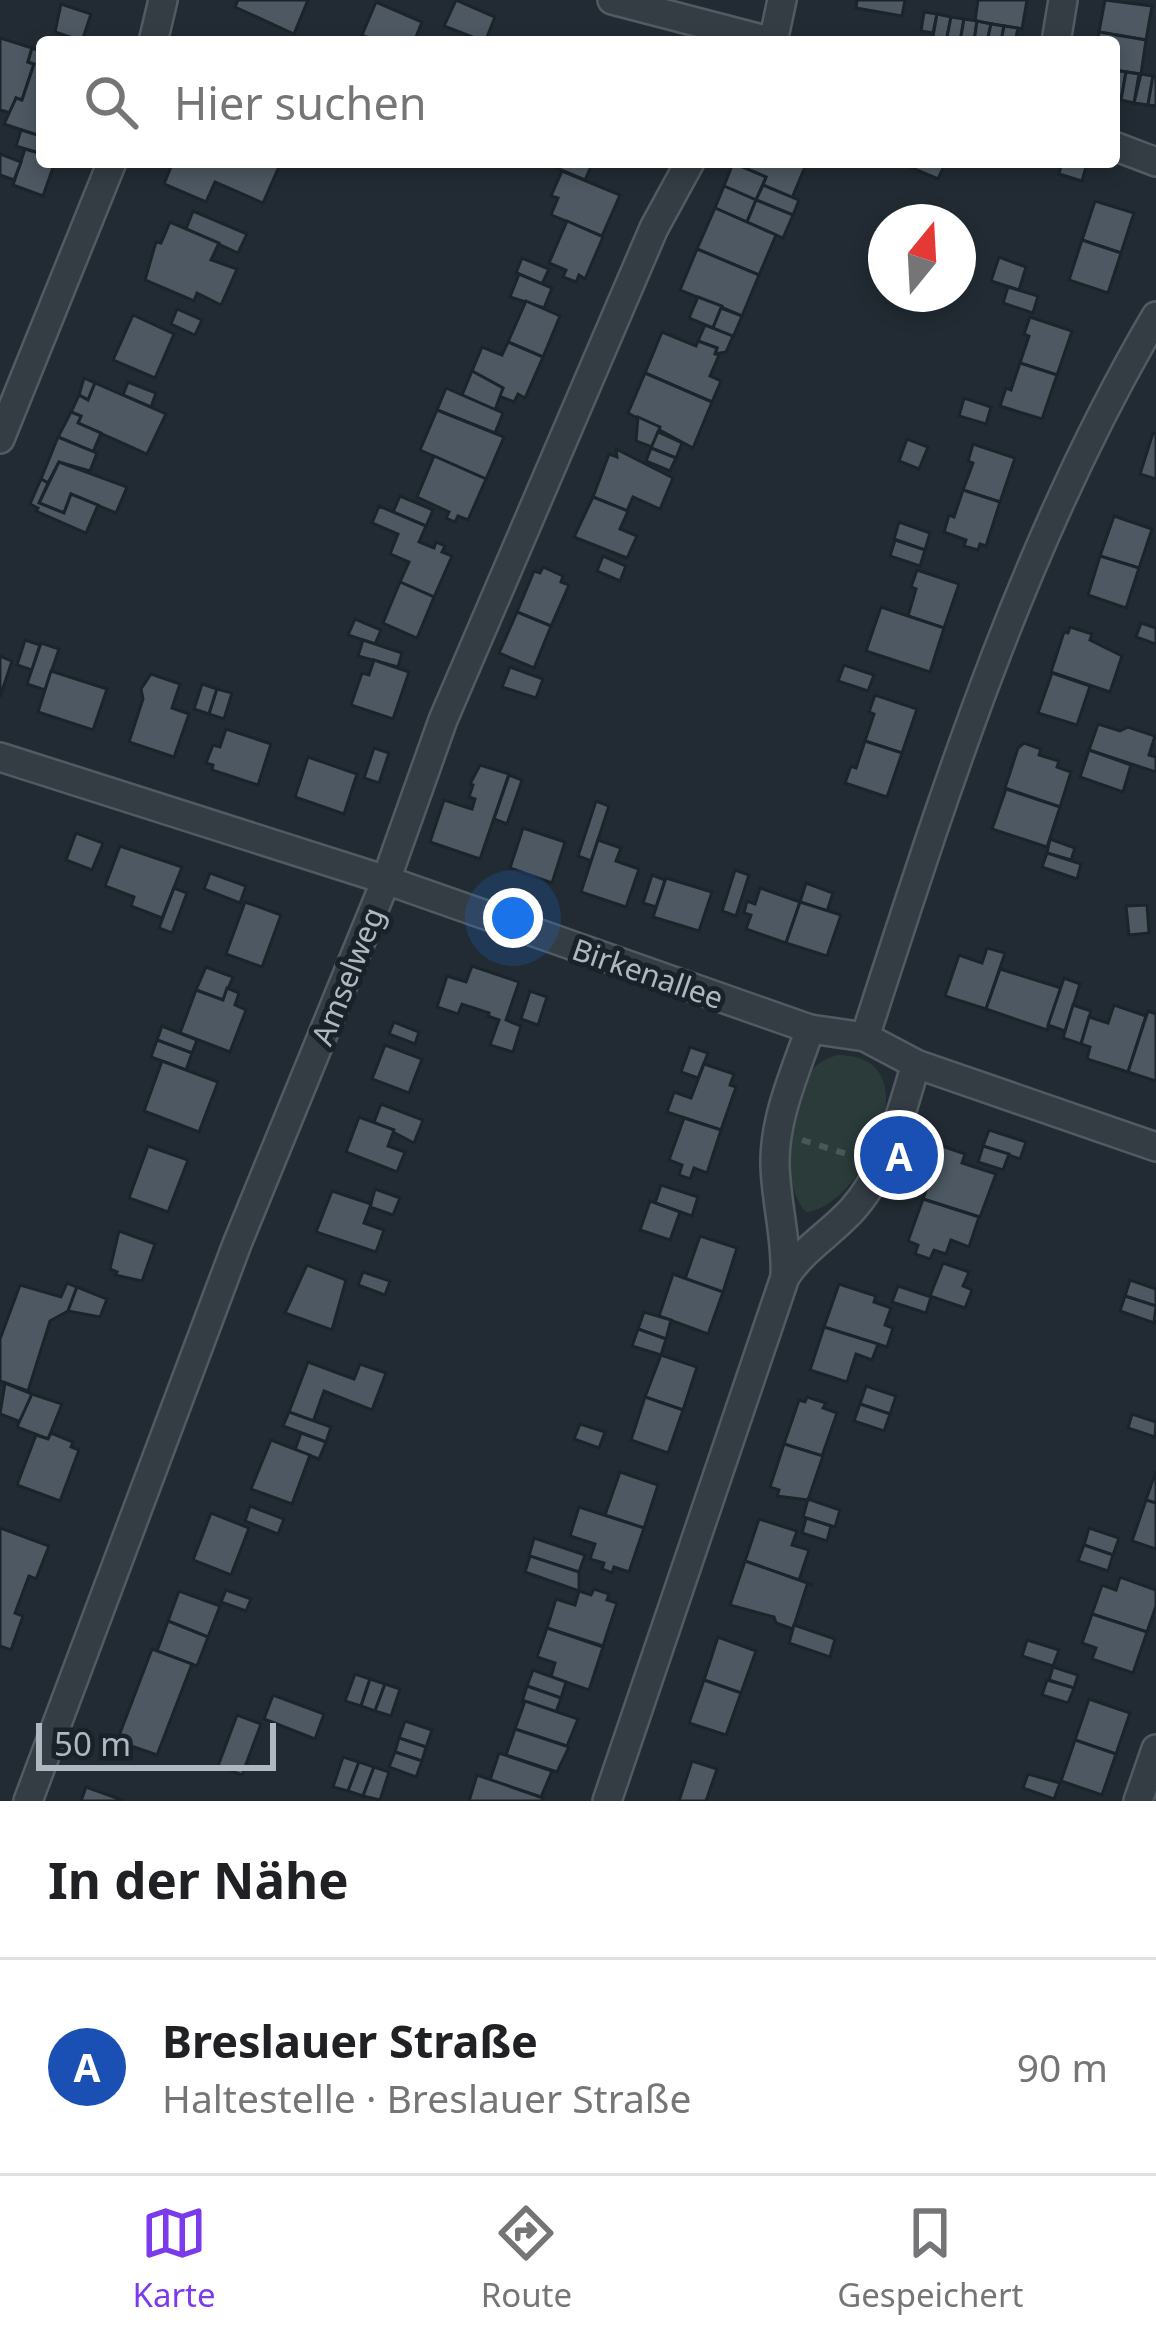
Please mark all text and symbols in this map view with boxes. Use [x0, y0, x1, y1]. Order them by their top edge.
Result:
search box [36, 36, 1120, 168]
icon: search [78, 69, 144, 135]
text: Hier suchen [174, 72, 427, 133]
north arrow [868, 204, 976, 312]
your location [483, 888, 543, 948]
street label: Amselweg [301, 901, 393, 1051]
street label: Birkenallee [567, 928, 729, 1018]
pin: A [860, 1110, 938, 1200]
scale bar [36, 1717, 276, 1770]
text: 50 m [54, 1721, 131, 1766]
text: In der Nähe [48, 1844, 349, 1914]
text: Breslauer Straße [162, 2010, 538, 2071]
text: A [74, 2040, 101, 2093]
text: 90 m [1017, 2040, 1108, 2093]
text: Haltestelle · Breslauer Straße [162, 2071, 691, 2124]
tab: Karte [133, 2200, 216, 2317]
tab: Route [481, 2200, 572, 2317]
tab: Gespeichert [837, 2200, 1023, 2317]

